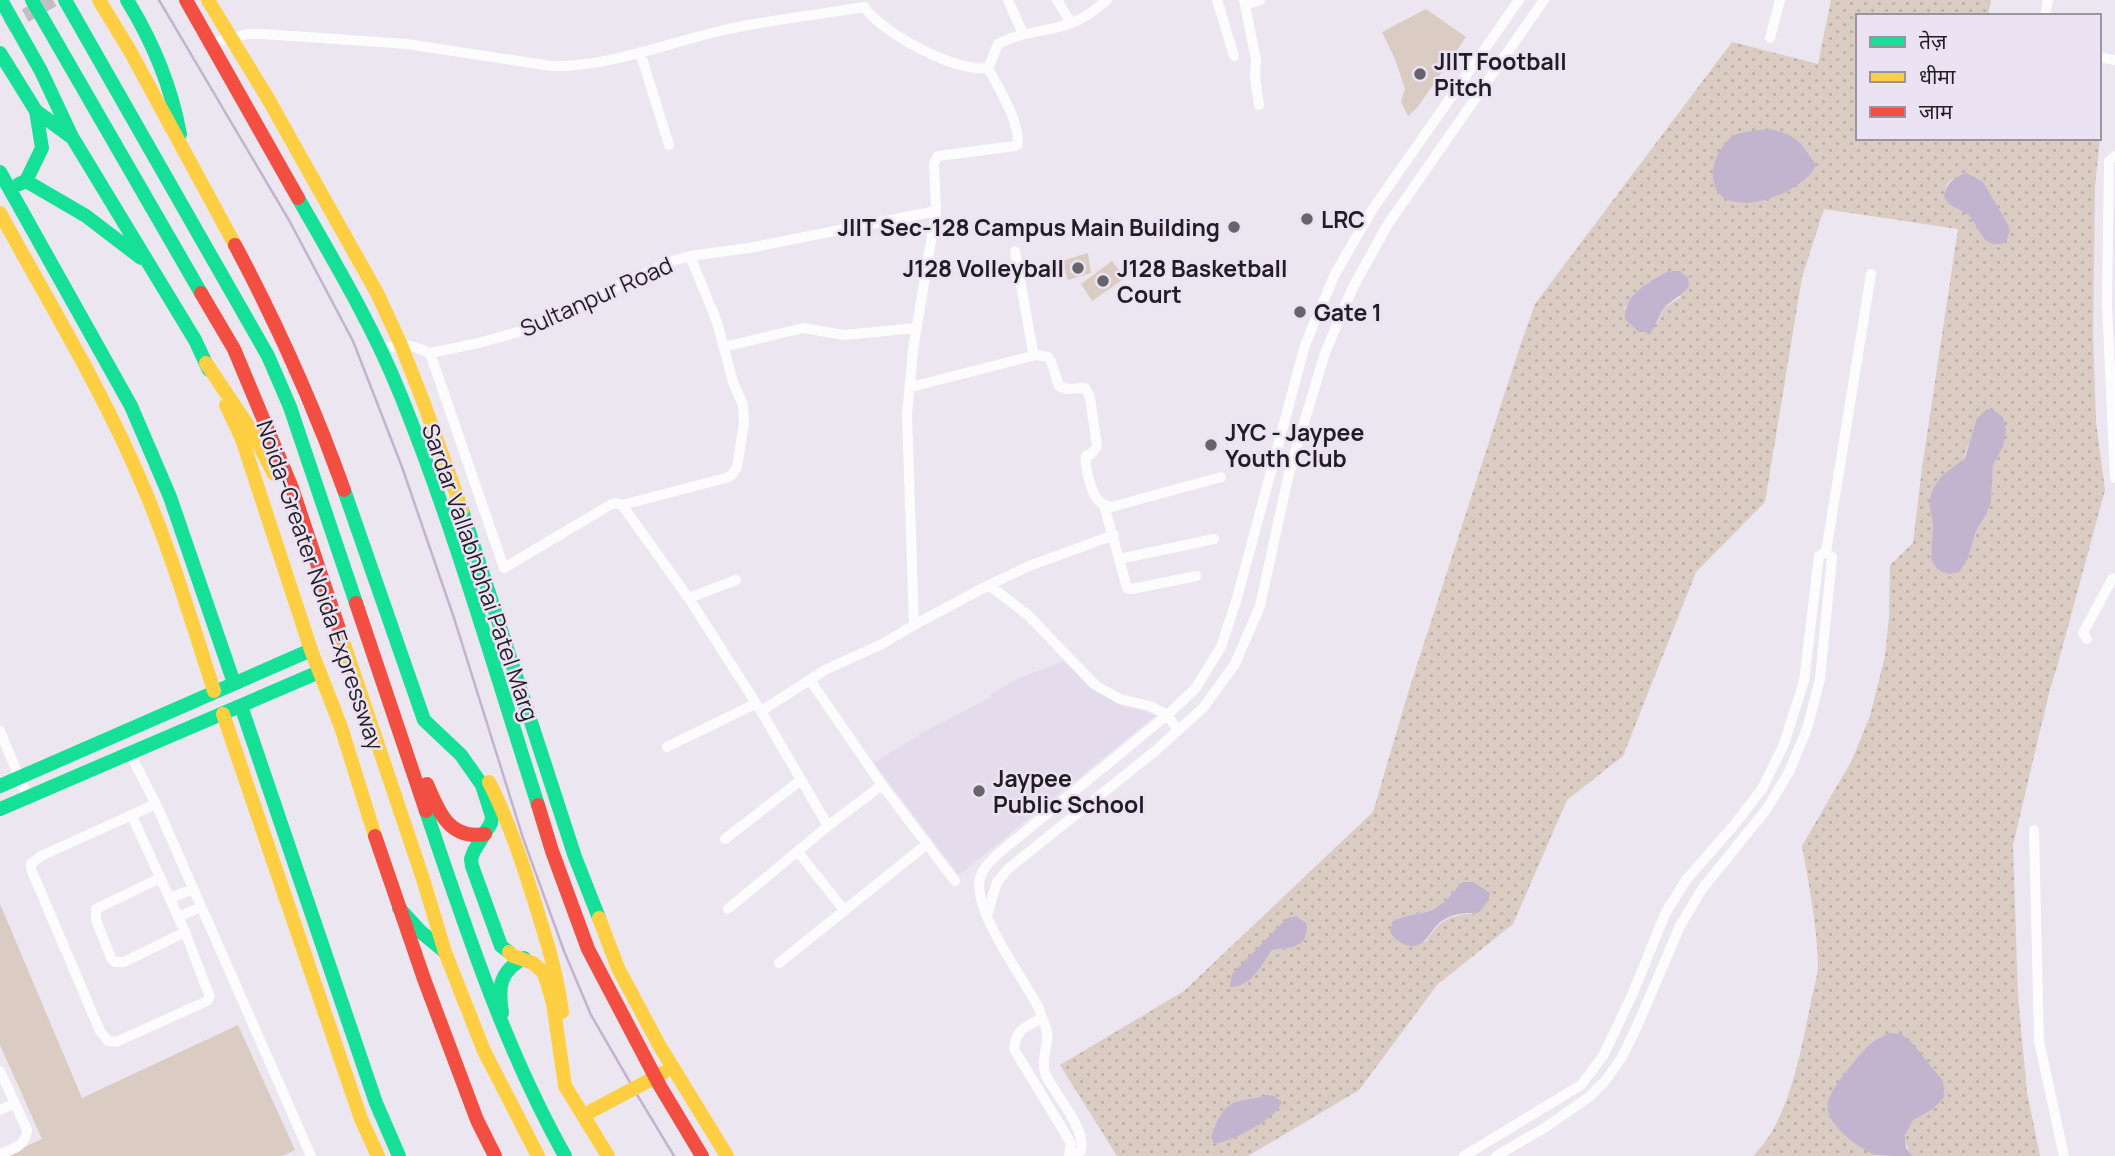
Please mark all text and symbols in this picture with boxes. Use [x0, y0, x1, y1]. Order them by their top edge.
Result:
legend [1856, 14, 2101, 140]
text: तेज़ [1919, 27, 1947, 55]
place label: JIIT Football Pitch [1434, 45, 1567, 103]
text: धीमा [1919, 62, 1956, 90]
marker: JIIT Football Pitch [1412, 66, 1428, 82]
text: जाम [1919, 97, 1953, 125]
place label: LRC [1321, 203, 1365, 235]
place label: JIIT Sec-128 Campus Main Building [838, 211, 1220, 243]
marker: LRC [1299, 211, 1315, 227]
marker: JIIT Sec-128 Campus Main Building [1226, 219, 1242, 235]
street label: Sultanpur Road [515, 248, 677, 344]
place label: J128 Volleyball [903, 252, 1064, 284]
place label: J128 Basketball Court [1117, 252, 1287, 310]
marker: J128 Volleyball [1070, 260, 1086, 276]
marker: J128 Basketball Court [1095, 273, 1111, 289]
place label: Gate 1 [1314, 296, 1382, 328]
marker: Gate 1 [1292, 304, 1308, 320]
street label: Noida-Greater Noida Expressway [249, 416, 393, 754]
place label: JYC - Jaypee Youth Club [1225, 416, 1364, 474]
street label: Sardar Vallabhbhai Patel Marg [415, 419, 547, 725]
marker: JYC - Jaypee Youth Club [1203, 437, 1219, 453]
place label: Jaypee Public School [993, 762, 1145, 820]
marker: Jaypee Public School [971, 783, 987, 799]

